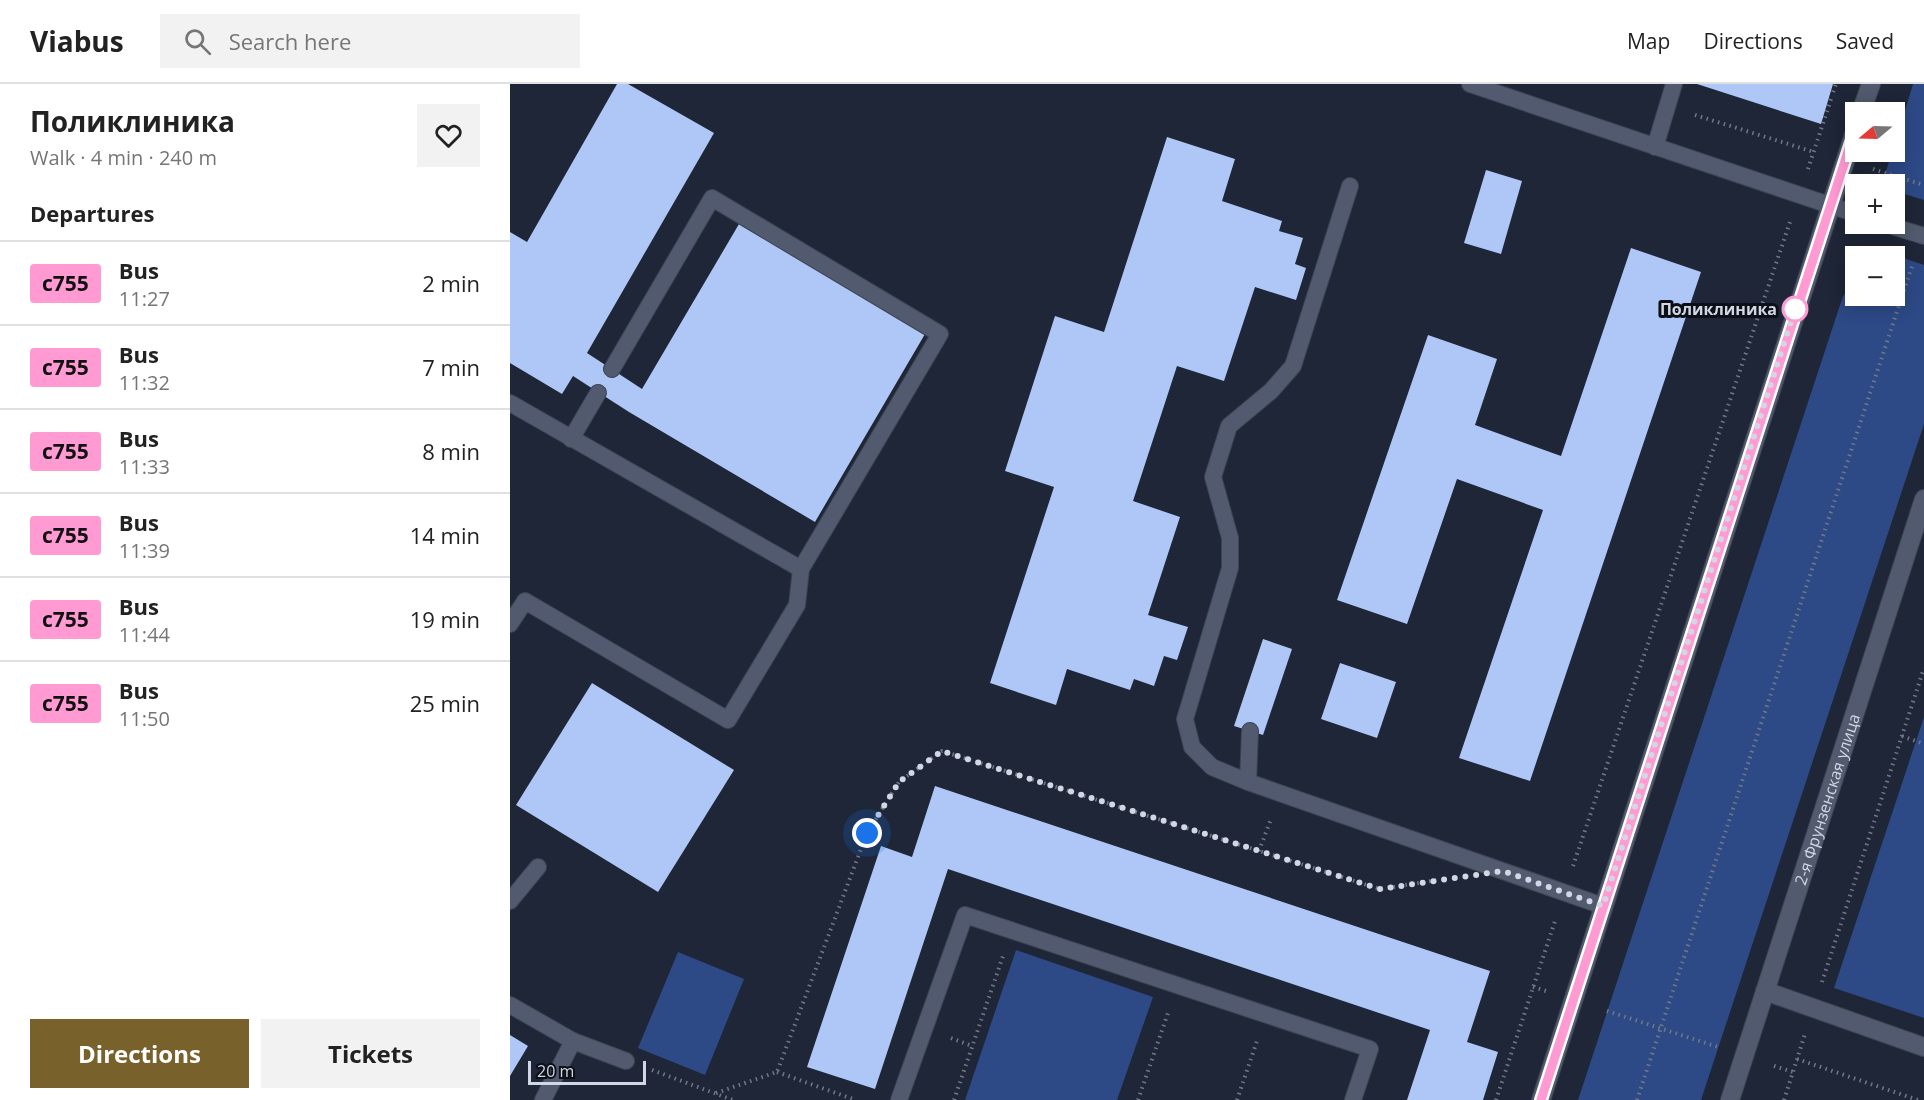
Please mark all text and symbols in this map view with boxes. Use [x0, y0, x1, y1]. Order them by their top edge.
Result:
search box [160, 14, 580, 68]
text: Viabus [30, 22, 124, 60]
icon: search [181, 25, 214, 58]
text: Search here [229, 26, 351, 56]
text: Map [1627, 27, 1670, 55]
text: Directions [1703, 27, 1803, 55]
text: Saved [1836, 27, 1894, 55]
text: Поликлиника [30, 102, 235, 140]
north arrow [1845, 102, 1905, 162]
map controls [1845, 102, 1905, 306]
button: heart [417, 104, 480, 167]
text: Walk · 4 min · 240 m [30, 144, 217, 171]
button: + [1845, 174, 1905, 234]
text: Departures [30, 198, 154, 228]
button: − [1845, 246, 1905, 306]
text: Bus [119, 255, 159, 285]
text: 2 min [422, 268, 480, 298]
text: с755 [42, 269, 89, 297]
text: 11:27 [119, 285, 170, 312]
marker: Поликлиника [1782, 296, 1808, 322]
place label: Поликлиника [1660, 298, 1777, 320]
text: Bus [119, 339, 159, 369]
text: 7 min [422, 352, 480, 382]
text: с755 [42, 353, 89, 381]
text: 11:32 [119, 369, 170, 396]
text: Bus [119, 423, 159, 453]
text: 8 min [422, 436, 480, 466]
text: с755 [42, 437, 89, 465]
text: 11:33 [119, 453, 170, 480]
text: Bus [119, 507, 159, 537]
text: 14 min [410, 520, 480, 550]
text: с755 [42, 521, 89, 549]
text: 11:39 [119, 537, 170, 564]
text: Bus [119, 591, 159, 621]
text: 19 min [410, 604, 480, 634]
text: с755 [42, 605, 89, 633]
text: 11:44 [119, 621, 170, 648]
text: Bus [119, 675, 159, 705]
text: 25 min [410, 688, 480, 718]
text: с755 [42, 689, 89, 717]
text: 11:50 [119, 705, 170, 732]
street label: 2-я Фрунзенская улица [1789, 711, 1865, 888]
your location [852, 818, 882, 848]
button: Directions [30, 1019, 249, 1088]
button: Tickets [261, 1019, 480, 1088]
scale bar [528, 1058, 646, 1086]
text: 20 m [537, 1060, 574, 1082]

